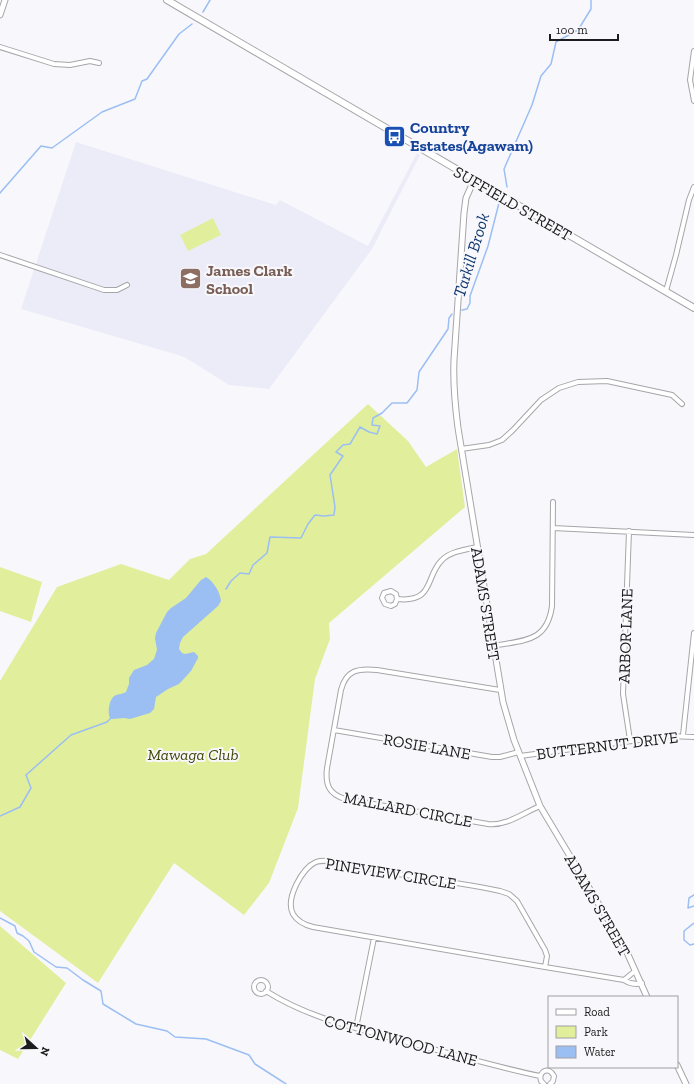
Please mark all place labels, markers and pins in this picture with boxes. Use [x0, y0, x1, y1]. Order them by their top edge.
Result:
place label: Country Estates(Agawam) [410, 118, 533, 155]
bus stop icon: Country Estates(Agawam) [382, 123, 408, 149]
place label: James Clark School [206, 261, 292, 298]
school or university icon: James Clark School [177, 266, 203, 292]

